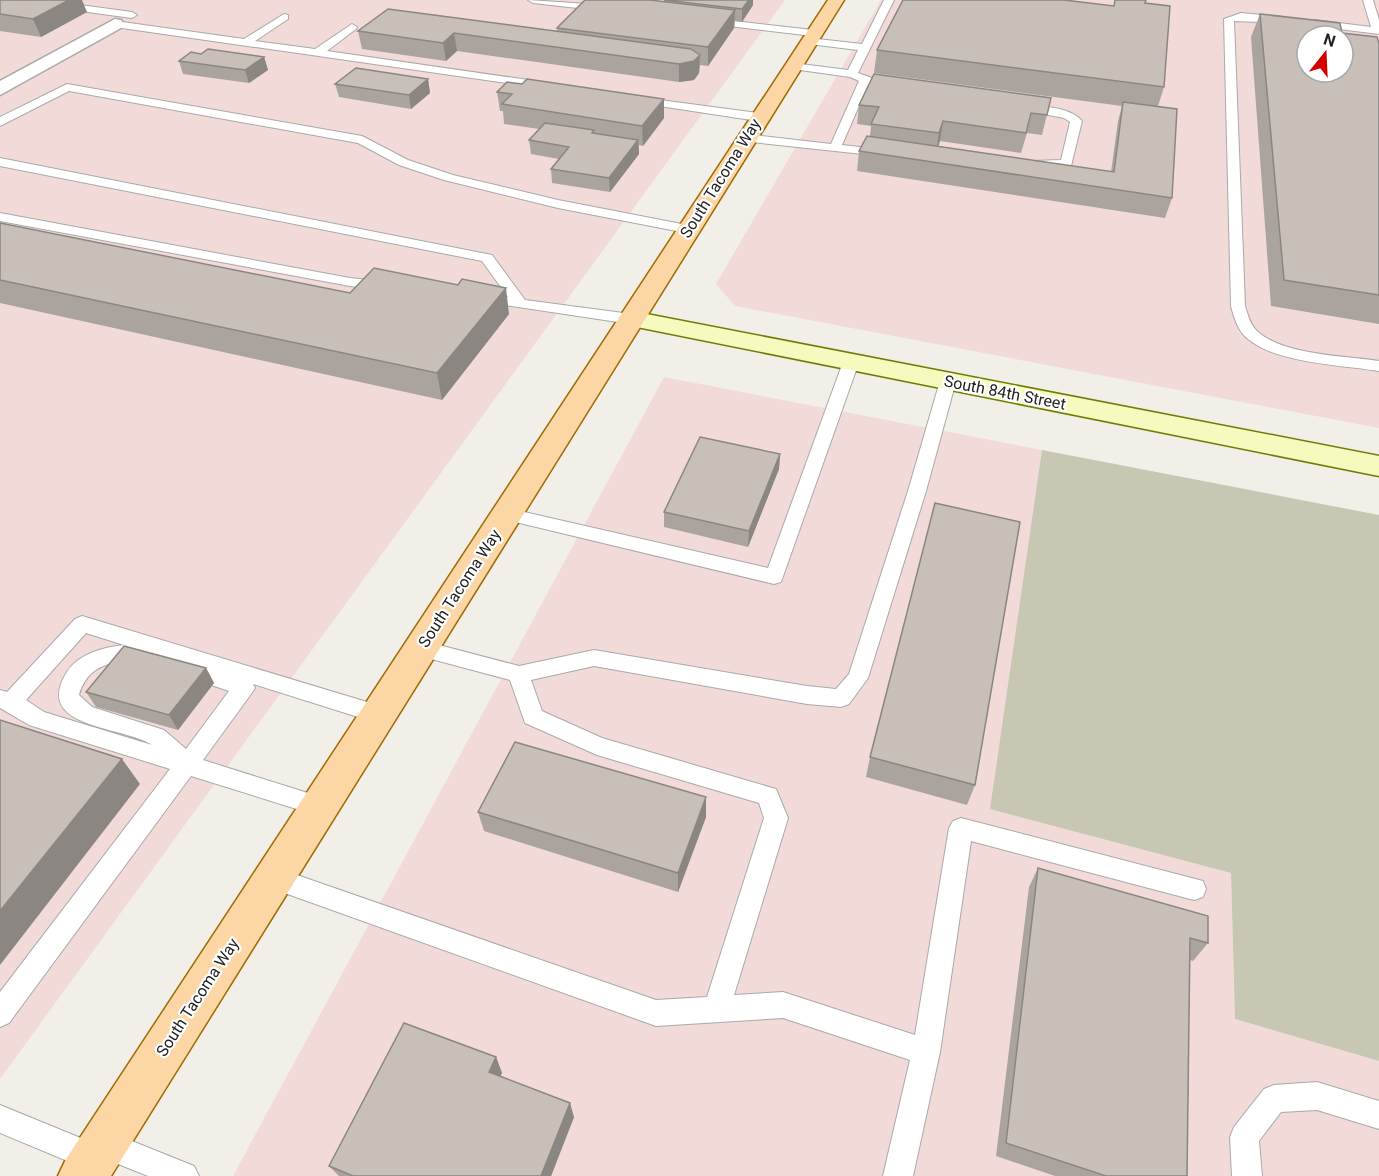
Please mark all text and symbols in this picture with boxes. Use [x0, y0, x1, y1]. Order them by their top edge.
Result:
north arrow [1295, 24, 1355, 84]
text: N [1321, 29, 1338, 51]
street label: South Tacoma Way [676, 115, 765, 241]
street label: South 84th Street [942, 371, 1067, 414]
street label: South Tacoma Way [414, 525, 505, 651]
street label: South Tacoma Way [152, 934, 243, 1060]

